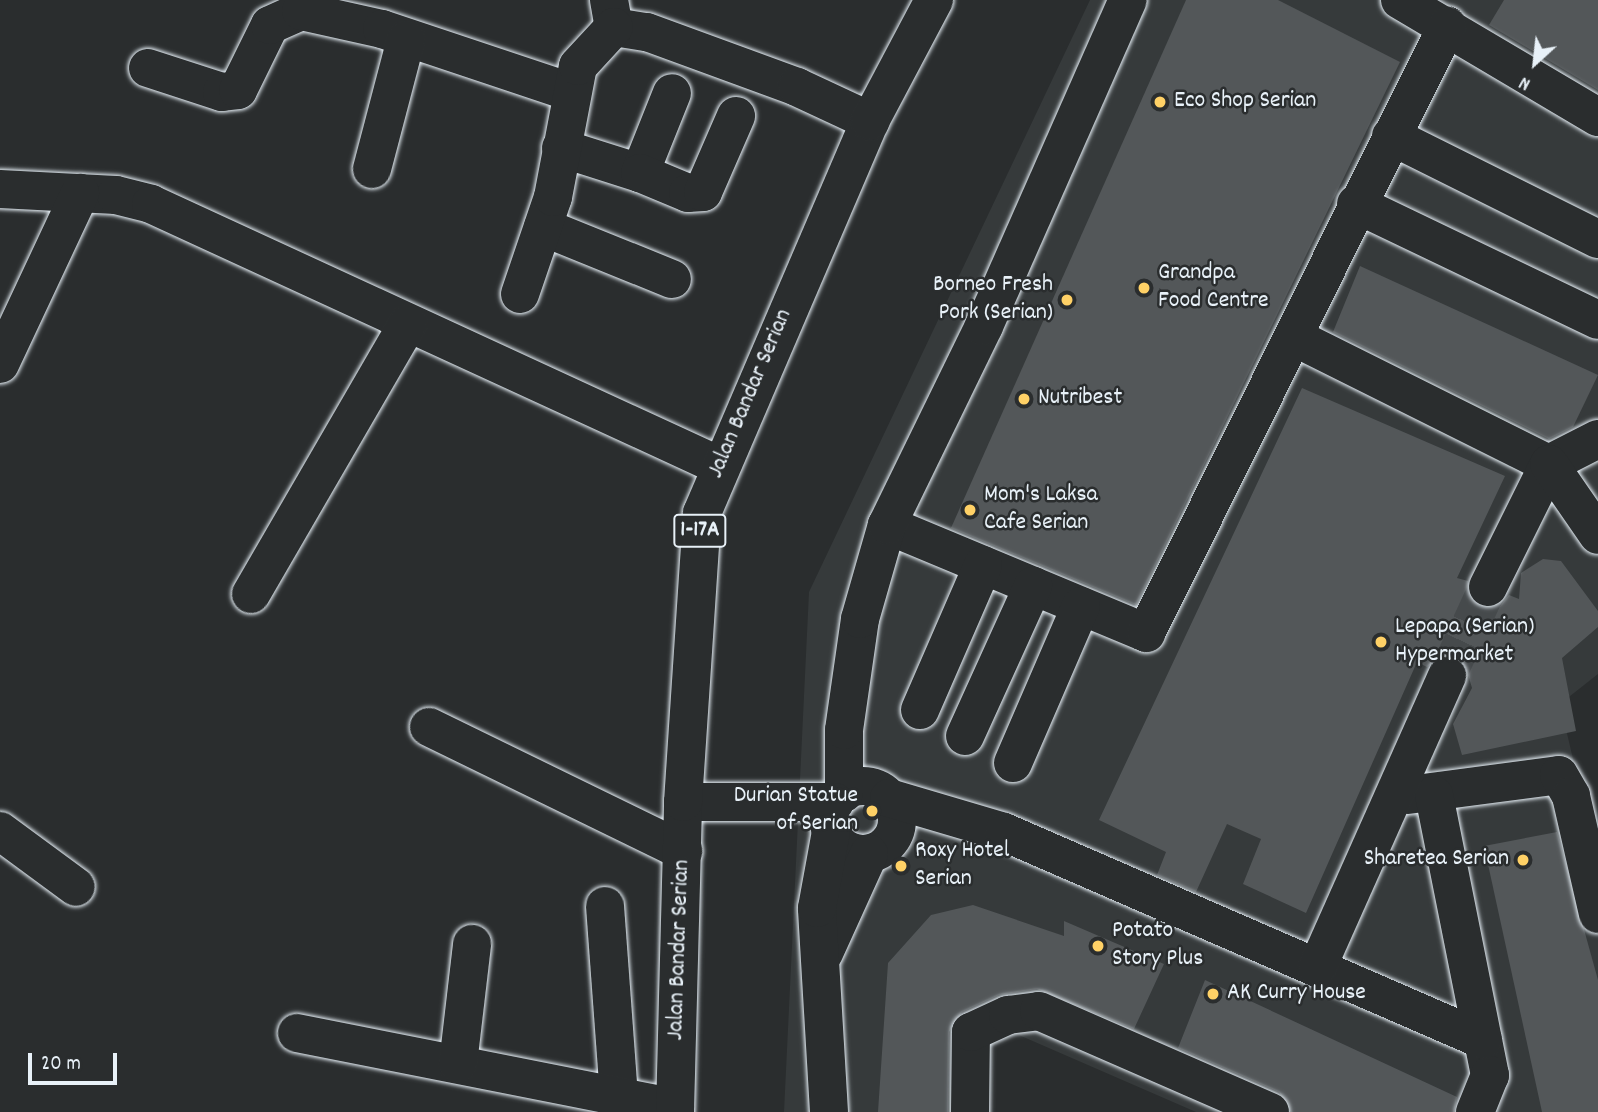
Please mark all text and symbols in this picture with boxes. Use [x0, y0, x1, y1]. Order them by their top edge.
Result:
north arrow [1500, 28, 1570, 98]
text: N [1515, 68, 1536, 96]
place label: Eco Shop Serian [1174, 88, 1316, 116]
marker: Eco Shop Serian [1152, 94, 1168, 110]
place label: Grandpa Food Centre [1158, 260, 1269, 316]
place label: Borneo Fresh Pork (Serian) [933, 272, 1053, 328]
marker: Grandpa Food Centre [1136, 280, 1152, 296]
marker: Borneo Fresh Pork (Serian) [1059, 292, 1075, 308]
street label: Jalan Bandar Serian [702, 305, 800, 483]
place label: Nutribest [1038, 385, 1122, 413]
marker: Nutribest [1016, 391, 1032, 407]
place label: Mom's Laksa Cafe Serian [984, 482, 1098, 538]
marker: Mom's Laksa Cafe Serian [962, 502, 978, 518]
road number: 1-17A [672, 512, 728, 551]
place label: Lepapa (Serian) Hypermarket [1395, 614, 1534, 670]
marker: Lepapa (Serian) Hypermarket [1373, 634, 1389, 650]
place label: Durian Statue of Serian [734, 783, 858, 839]
marker: Durian Statue of Serian [864, 803, 880, 819]
place label: Roxy Hotel Serian [915, 838, 1010, 894]
place label: Sharetea Serian [1364, 846, 1509, 874]
marker: Sharetea Serian [1515, 852, 1531, 868]
marker: Roxy Hotel Serian [893, 858, 909, 874]
street label: Jalan Bandar Serian [662, 859, 698, 1041]
place label: Potato Story Plus [1112, 918, 1203, 974]
marker: Potato Story Plus [1090, 938, 1106, 954]
place label: AK Curry House [1227, 980, 1366, 1008]
marker: AK Curry House [1205, 986, 1221, 1002]
scale bar [32, 1038, 121, 1082]
text: 20 m [41, 1050, 81, 1080]

